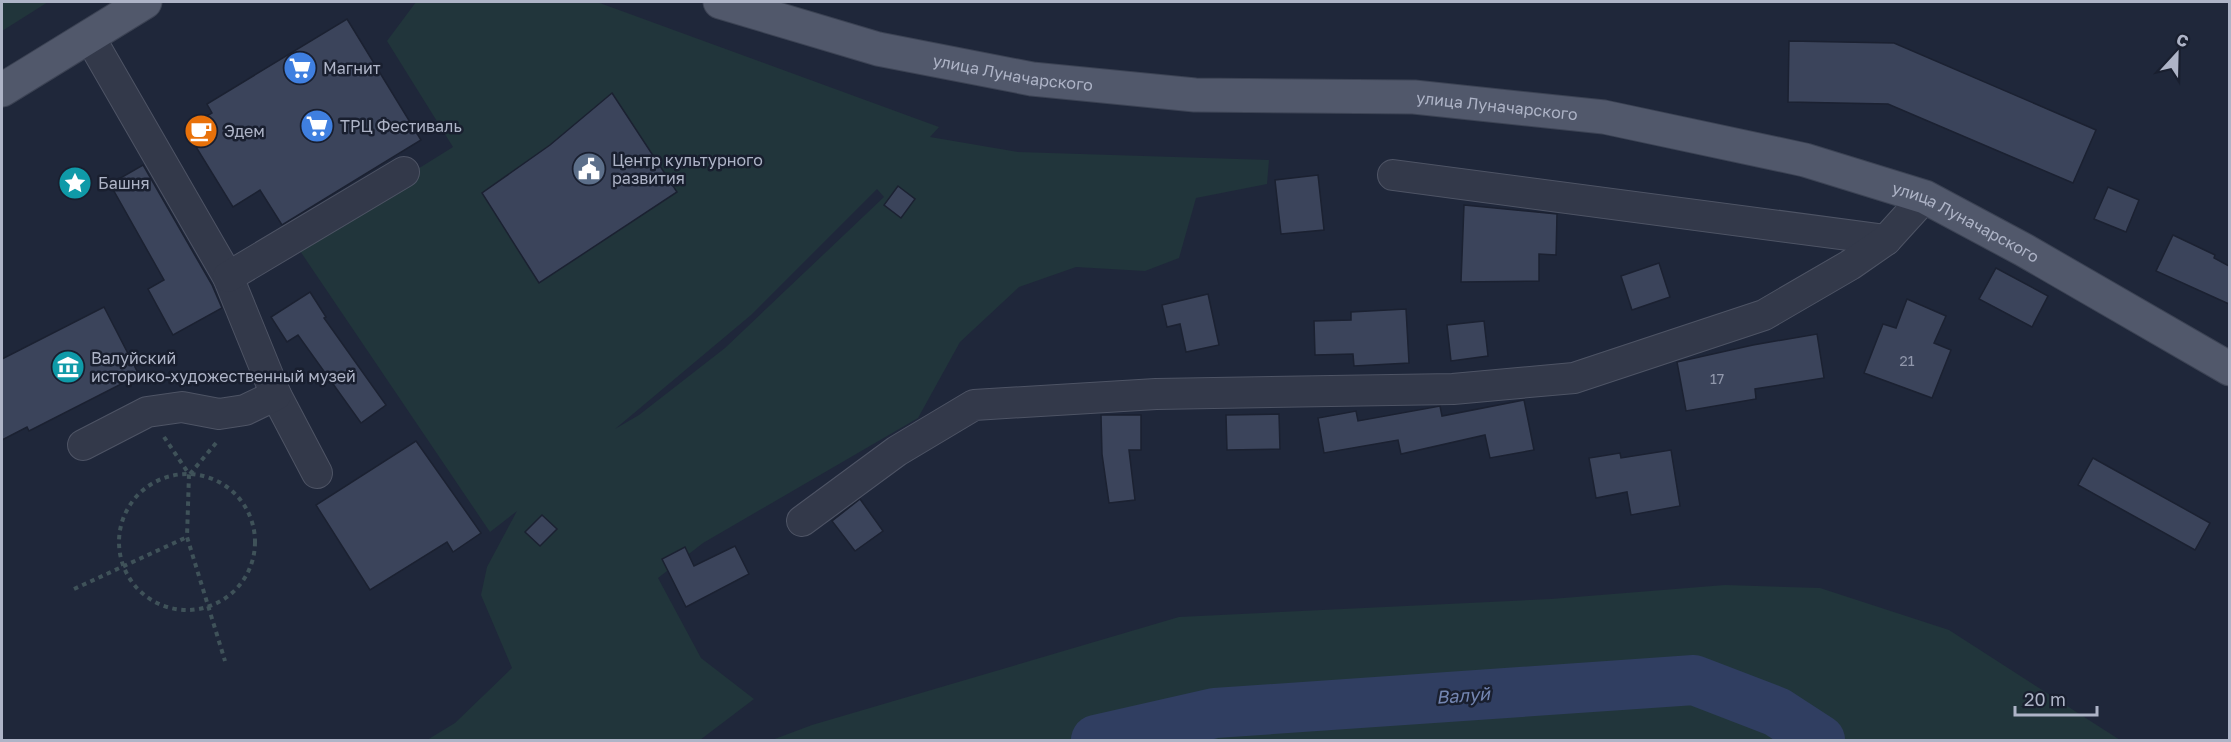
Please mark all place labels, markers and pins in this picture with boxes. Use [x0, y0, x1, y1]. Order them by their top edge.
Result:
supermarket icon: Магнит [282, 50, 318, 86]
place label: Магнит [323, 58, 381, 78]
supermarket icon: ТРЦ Фестиваль [299, 108, 335, 144]
cafe icon: Эдем [183, 113, 219, 149]
place label: ТРЦ Фестиваль [340, 116, 462, 136]
place label: Эдем [224, 121, 265, 141]
place label: Центр культурного развития [612, 150, 763, 188]
public building icon: Центр культурного развития [571, 151, 607, 187]
place icon: Башня [57, 165, 93, 201]
place label: Башня [98, 173, 150, 193]
place label: Валуйский историко-художественный музей [91, 348, 356, 386]
museum icon: Валуйский историко-художественный музей [50, 349, 86, 385]

